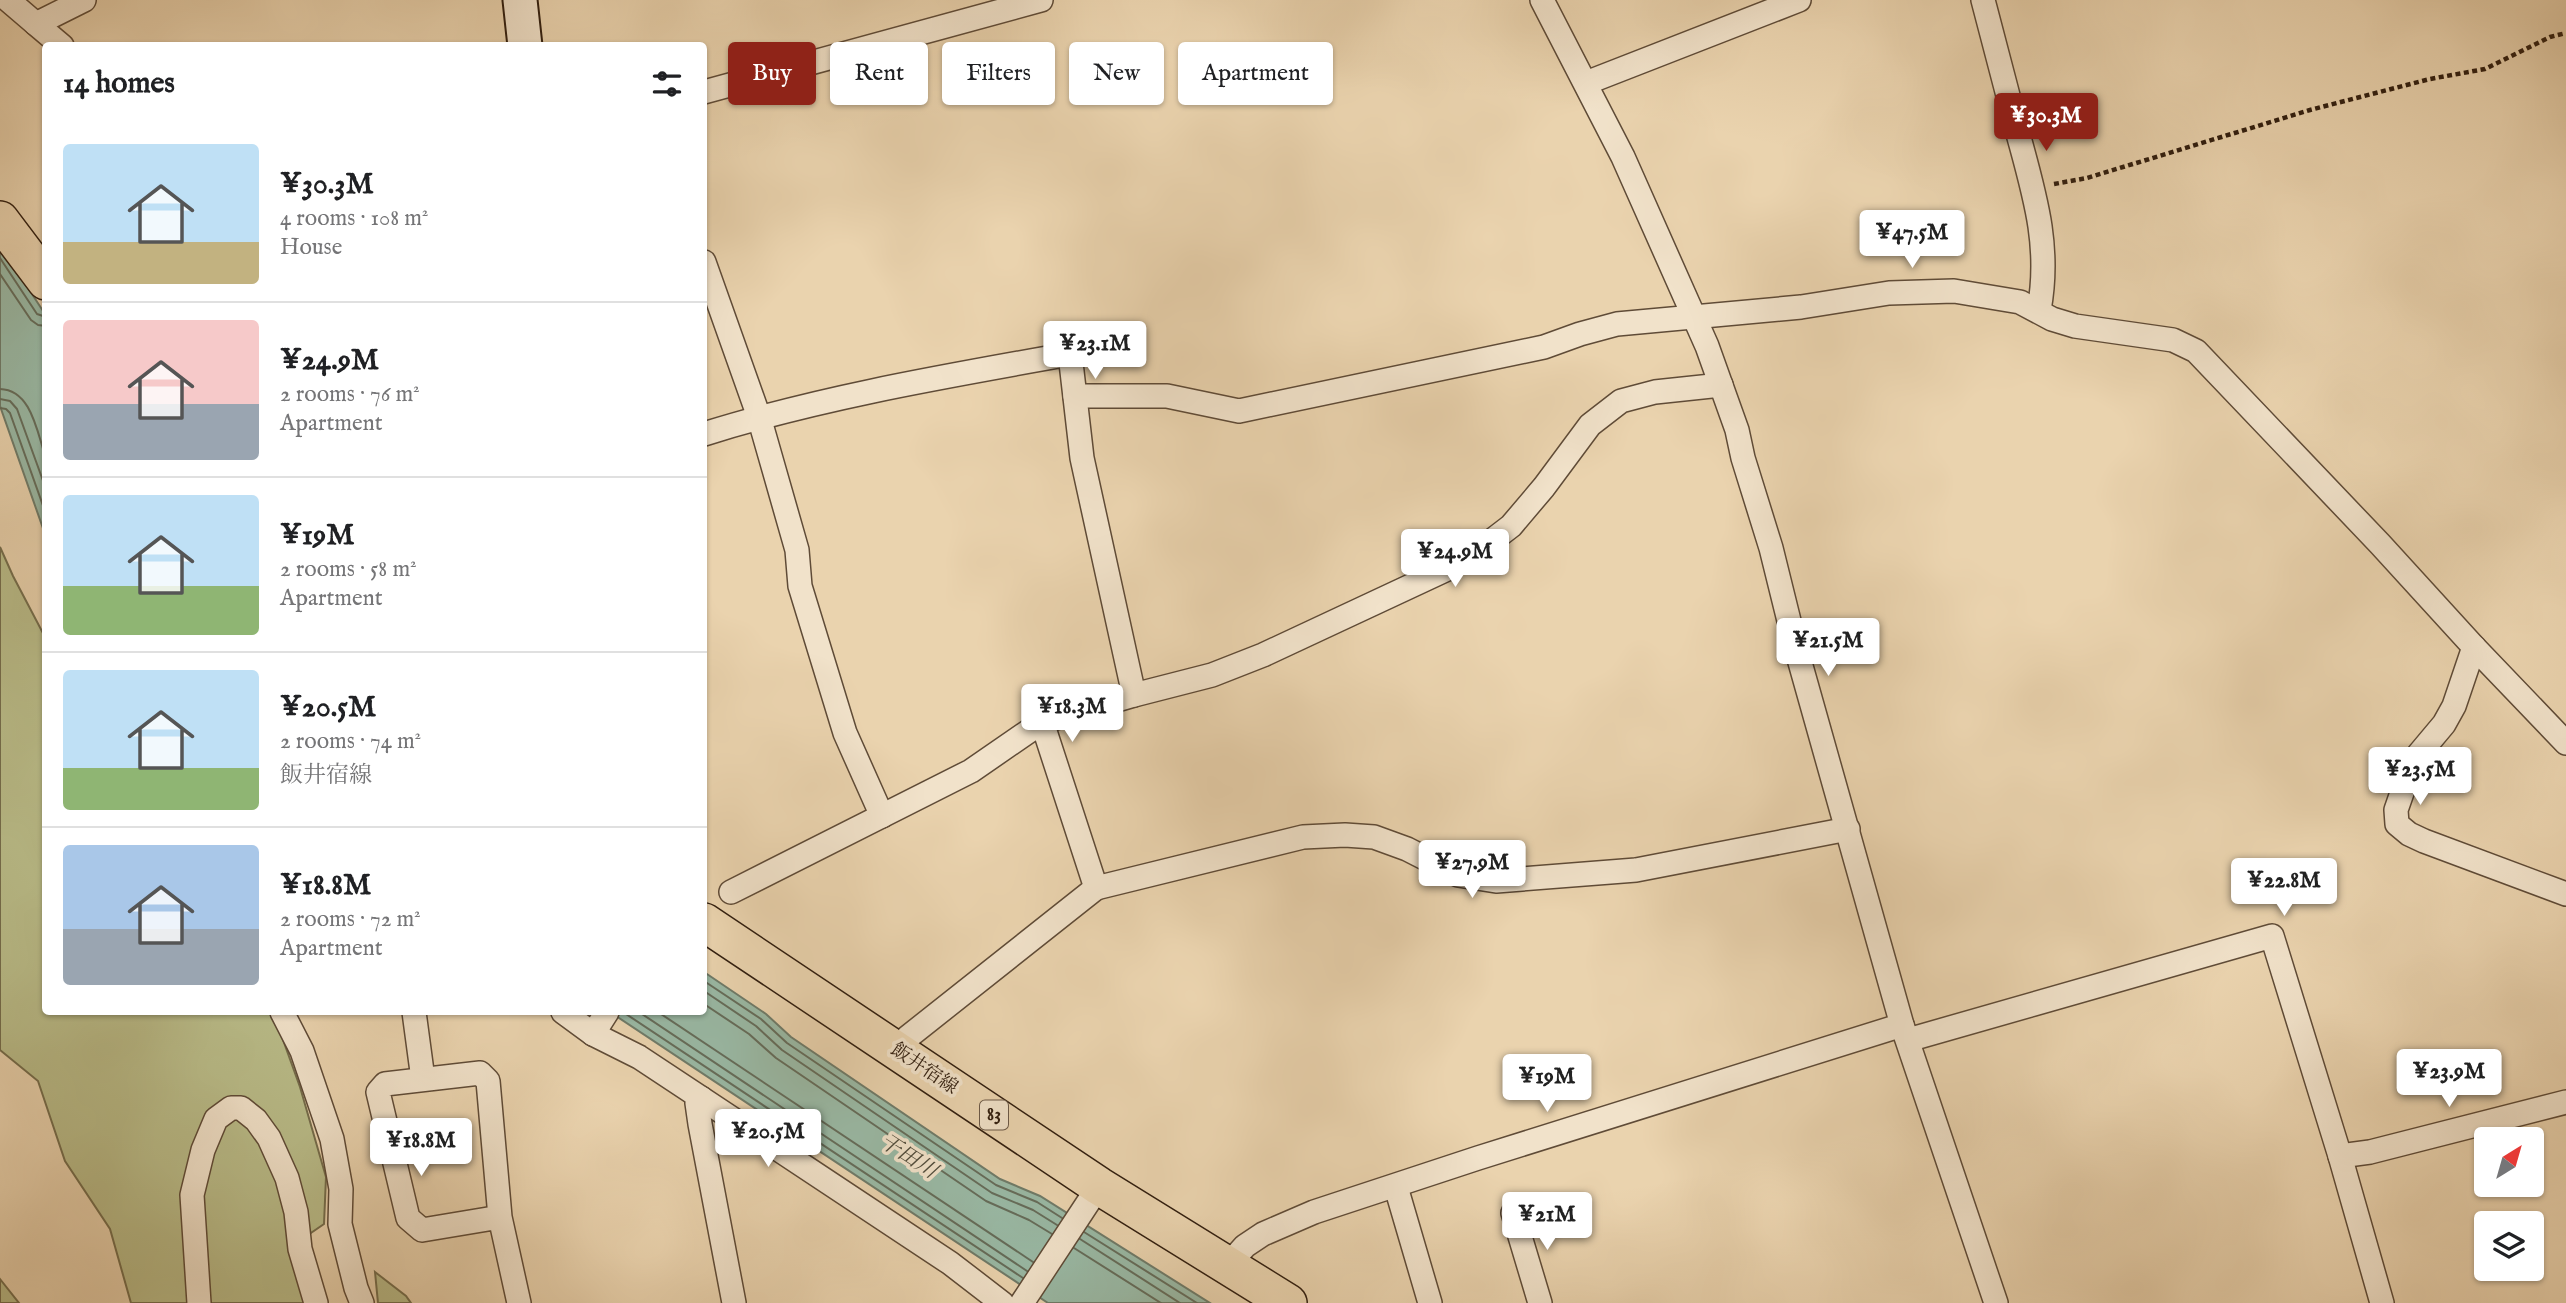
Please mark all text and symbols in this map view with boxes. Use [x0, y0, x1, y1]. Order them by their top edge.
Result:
chip: Buy [728, 42, 816, 105]
chip: Rent [830, 42, 928, 105]
chip: Filters [942, 42, 1055, 105]
chip: New [1069, 42, 1164, 105]
chip: Apartment [1178, 42, 1333, 105]
text: 14 homes [63, 65, 175, 103]
icon: filters [648, 65, 686, 103]
pin: ¥30.3M [1989, 94, 2103, 153]
text: ¥30.3M [2010, 101, 2082, 130]
text: ¥30.3M [280, 166, 374, 204]
icon: home [119, 172, 203, 256]
text: 4 rooms · 108 m² [280, 204, 428, 233]
pin: ¥47.5M [1855, 210, 1969, 270]
text: ¥47.5M [1876, 218, 1949, 247]
text: House [280, 233, 342, 262]
pin: ¥23.1M [1038, 322, 1152, 381]
text: ¥23.1M [1059, 329, 1131, 358]
text: ¥24.9M [280, 342, 379, 380]
icon: home [119, 348, 203, 432]
text: 2 rooms · 76 m² [280, 380, 420, 409]
text: Apartment [280, 409, 383, 438]
text: ¥19M [280, 517, 354, 555]
icon: home [119, 523, 203, 607]
pin: ¥24.9M [1398, 530, 1512, 589]
text: ¥24.9M [1417, 537, 1493, 566]
text: 2 rooms · 58 m² [280, 555, 417, 584]
text: Apartment [280, 584, 383, 613]
pin: ¥21.5M [1771, 618, 1885, 678]
text: ¥21.5M [1792, 626, 1864, 655]
pin: ¥18.3M [1015, 684, 1129, 744]
text: ¥20.5M [280, 689, 376, 727]
text: ¥18.3M [1037, 692, 1107, 721]
icon: home [119, 698, 203, 782]
text: 2 rooms · 74 m² [280, 727, 421, 756]
pin: ¥23.5M [2363, 748, 2477, 807]
text: ¥23.5M [2384, 755, 2456, 784]
text: 飯井宿線 [280, 761, 372, 790]
pin: ¥27.9M [1415, 841, 1529, 900]
text: ¥27.9M [1435, 848, 1509, 877]
pin: ¥22.8M [2227, 858, 2341, 918]
text: ¥22.8M [2247, 866, 2321, 895]
text: ¥18.8M [280, 867, 371, 905]
icon: home [119, 873, 203, 957]
text: 2 rooms · 72 m² [280, 905, 421, 934]
text: Apartment [280, 934, 383, 963]
street label: 飯井宿線 [886, 1038, 962, 1100]
pin: ¥23.9M [2392, 1050, 2506, 1109]
pin: ¥19M [1506, 1054, 1588, 1114]
text: ¥23.9M [2413, 1057, 2485, 1086]
text: ¥19M [1518, 1062, 1576, 1091]
road number: 83 [980, 1100, 1008, 1130]
pin: ¥20.5M [711, 1110, 825, 1169]
text: ¥20.5M [731, 1117, 805, 1146]
pin: ¥18.8M [364, 1118, 478, 1178]
text: ¥18.8M [386, 1126, 456, 1155]
north arrow [2474, 1127, 2544, 1197]
map controls [2474, 1127, 2544, 1281]
water label: 干田川 [874, 1129, 943, 1187]
pin: ¥21M [1506, 1192, 1588, 1252]
text: ¥21M [1518, 1200, 1576, 1229]
button: layers [2474, 1211, 2544, 1281]

